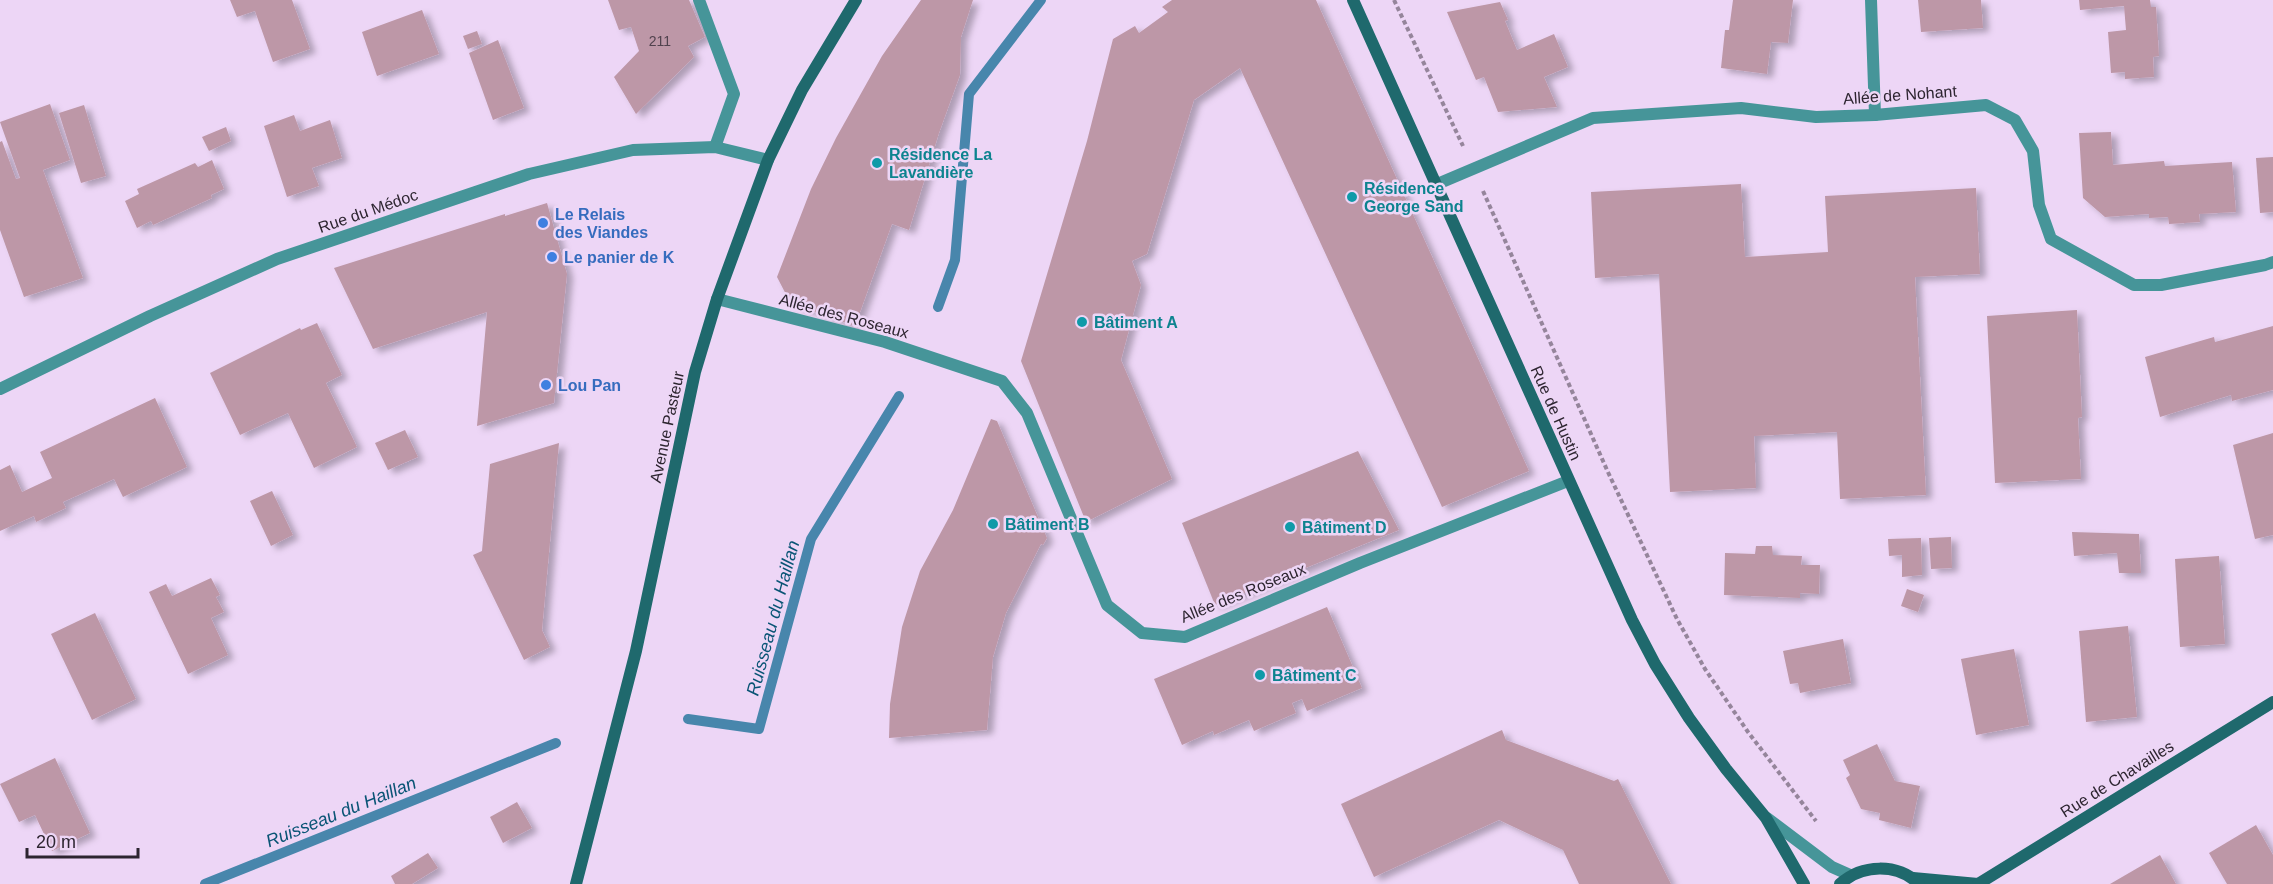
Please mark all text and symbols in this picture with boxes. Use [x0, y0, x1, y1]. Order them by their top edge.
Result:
house number: 211 [649, 33, 671, 49]
street label: Allée de Nohant [1843, 83, 1958, 107]
place label: Résidence La Lavandière [889, 146, 992, 181]
marker: Résidence La Lavandière [870, 156, 884, 170]
place label: Résidence George Sand [1364, 180, 1464, 215]
street label: Rue du Médoc [316, 186, 420, 236]
marker: Résidence George Sand [1345, 190, 1359, 204]
place label: Le Relais des Viandes [555, 206, 648, 241]
marker: Le Relais des Viandes [536, 216, 550, 230]
place label: Le panier de K [564, 249, 675, 266]
marker: Le panier de K [545, 250, 559, 264]
street label: Allée des Roseaux [777, 291, 911, 341]
place label: Bâtiment A [1094, 314, 1178, 331]
marker: Bâtiment A [1075, 315, 1089, 329]
street label: Rue de Hustin [1528, 363, 1584, 463]
street label: Avenue Pasteur [647, 369, 687, 484]
place label: Lou Pan [558, 377, 621, 394]
marker: Lou Pan [539, 378, 553, 392]
place label: Bâtiment B [1005, 516, 1089, 533]
marker: Bâtiment B [986, 517, 1000, 531]
place label: Bâtiment D [1302, 519, 1386, 536]
marker: Bâtiment D [1283, 520, 1297, 534]
water label: Ruisseau du Haillan [743, 538, 803, 698]
street label: Allée des Roseaux [1178, 560, 1308, 626]
place label: Bâtiment C [1272, 667, 1357, 684]
marker: Bâtiment C [1253, 668, 1267, 682]
street label: Rue de Chavailles [2057, 737, 2177, 821]
water label: Ruisseau du Haillan [263, 773, 419, 851]
scale bar [27, 821, 138, 859]
text: 20 m [36, 832, 76, 852]

